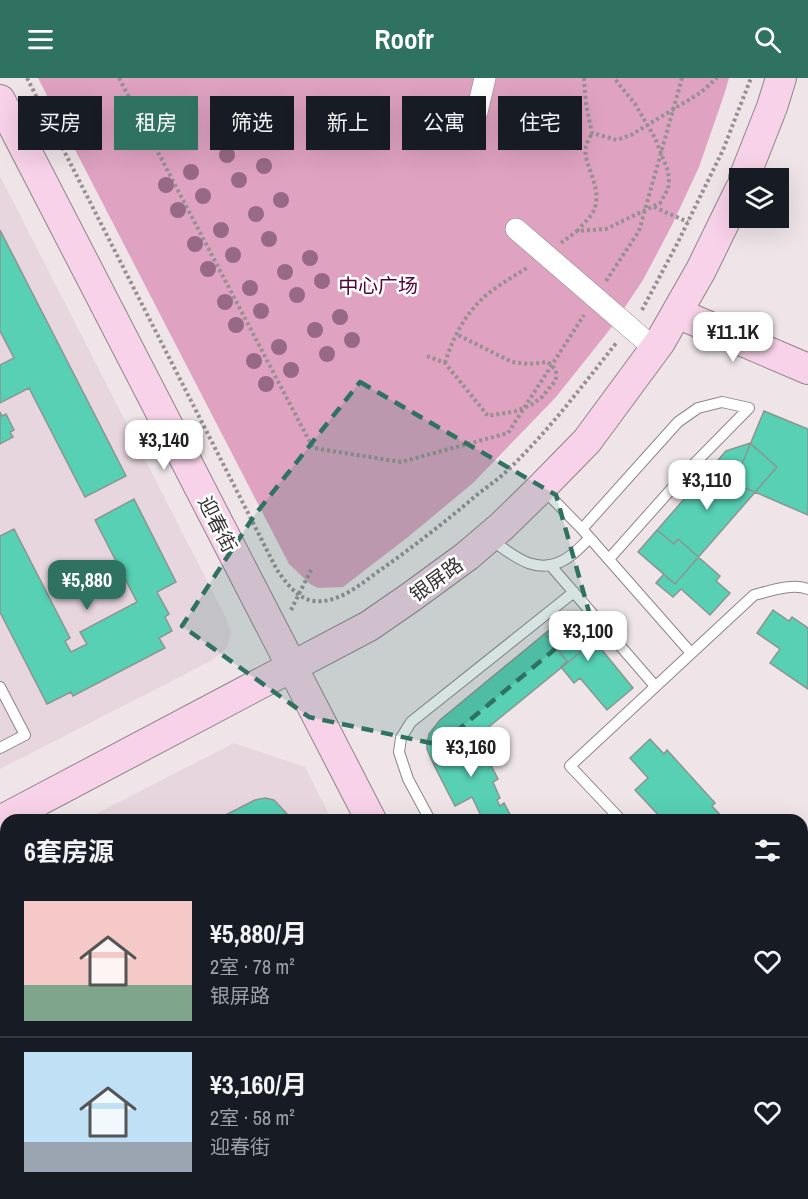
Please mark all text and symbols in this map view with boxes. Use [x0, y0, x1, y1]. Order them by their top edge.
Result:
text: Roofr [374, 21, 434, 57]
icon: menu [24, 23, 57, 56]
icon: search [751, 23, 784, 56]
chip: 买房 [18, 96, 102, 150]
chip: 租房 [114, 96, 198, 150]
chip: 筛选 [210, 96, 294, 150]
chip: 新上 [306, 96, 390, 150]
chip: 公寓 [402, 96, 486, 150]
chip: 住宅 [498, 96, 582, 150]
map controls [729, 168, 789, 228]
button: layers [729, 168, 789, 228]
park label: 中心广场 [338, 272, 418, 299]
pin: ¥11.1K [684, 312, 782, 363]
text: ¥11.1K [707, 318, 759, 345]
pin: ¥3,140 [115, 420, 213, 471]
text: ¥3,140 [139, 426, 189, 453]
pin: ¥3,110 [658, 460, 756, 511]
text: ¥3,110 [682, 466, 732, 493]
street label: 迎春街 [192, 491, 244, 557]
street label: 银屏路 [404, 550, 468, 608]
pin: ¥5,880 [38, 560, 136, 611]
text: ¥5,880 [62, 566, 112, 593]
pin: ¥3,100 [539, 611, 637, 662]
text: ¥3,100 [563, 617, 613, 644]
pin: ¥3,160 [422, 727, 520, 778]
text: ¥3,160 [446, 733, 496, 760]
text: 6套房源 [24, 834, 114, 869]
icon: filters [751, 834, 784, 867]
text: ¥5,880/月 [210, 916, 307, 951]
icon: home [72, 925, 144, 997]
icon: heart [751, 945, 784, 978]
text: 2室 · 78 m² [210, 953, 295, 980]
text: 银屏路 [210, 982, 270, 1009]
text: ¥3,160/月 [210, 1067, 307, 1102]
icon: home [72, 1076, 144, 1148]
icon: heart [751, 1096, 784, 1129]
text: 2室 · 58 m² [210, 1104, 295, 1131]
text: 迎春街 [210, 1133, 270, 1160]

